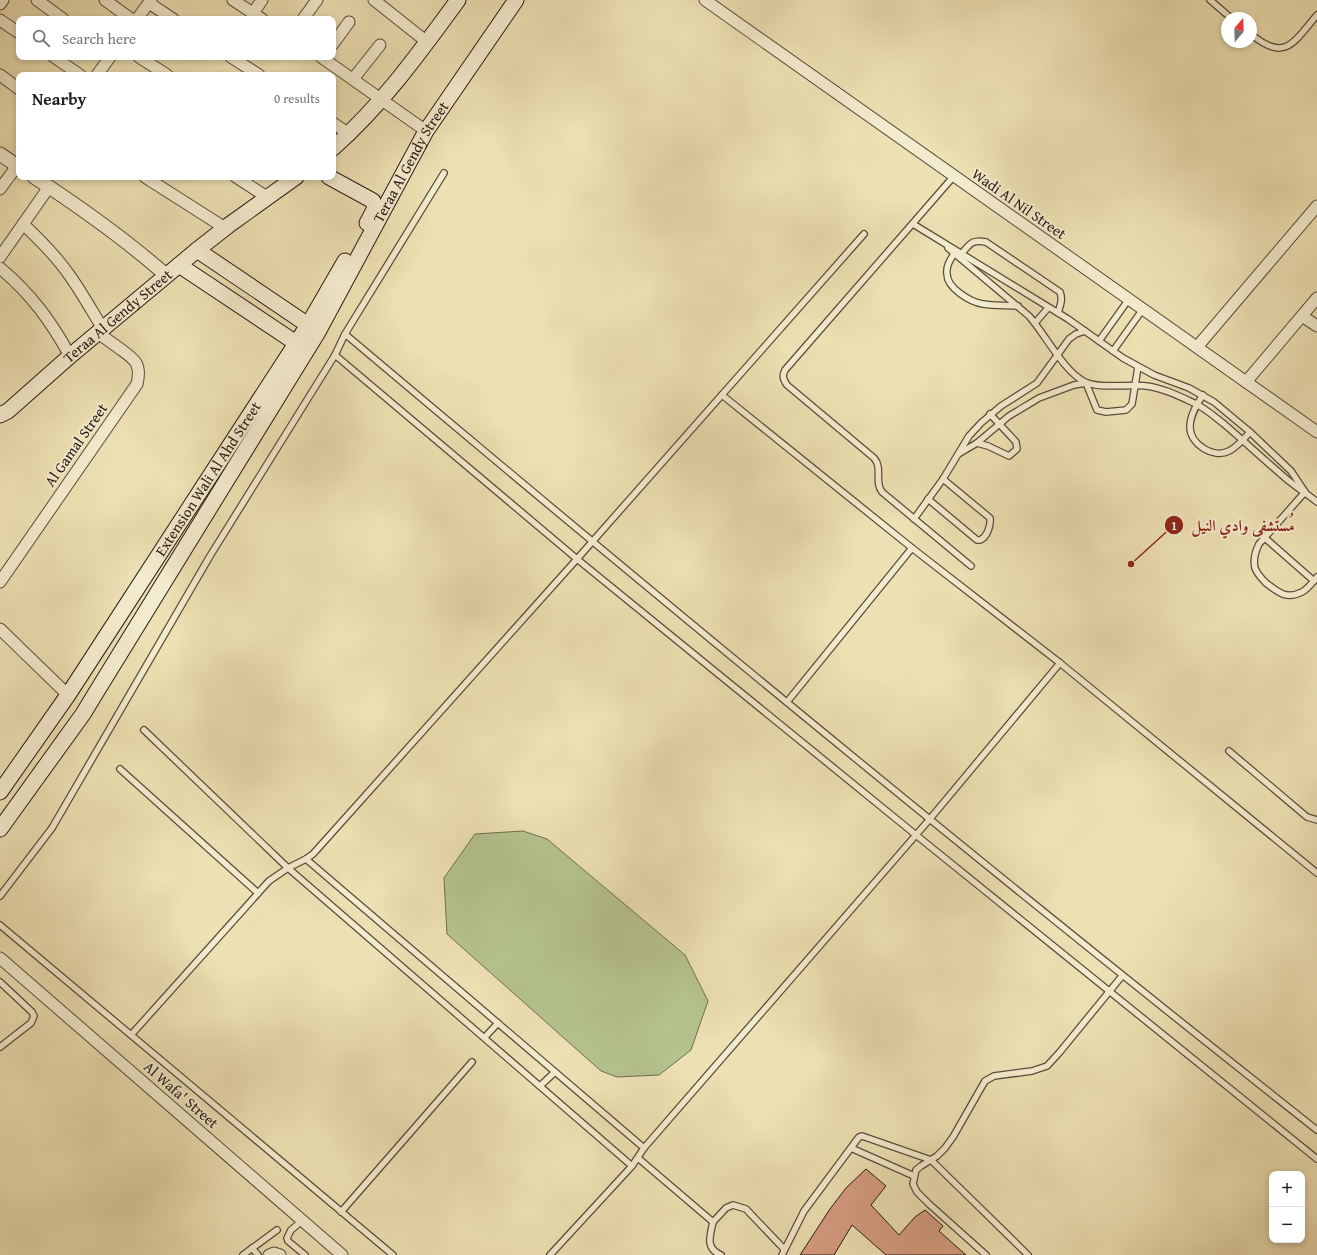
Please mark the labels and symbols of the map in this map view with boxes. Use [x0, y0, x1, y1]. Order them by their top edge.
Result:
north arrow [1221, 12, 1257, 48]
street label: Teraa Al Gendy Street [368, 97, 454, 226]
street label: Wadi Al Nil Street [968, 163, 1071, 244]
street label: Teraa Al Gendy Street [58, 264, 177, 367]
street label: Extension Wali Al Ahd Street [150, 397, 266, 560]
street label: Al Gamal Street [39, 398, 113, 491]
callout: مُستشفى وادي النيل [1164, 511, 1303, 539]
text: مُستشفى وادي النيل [1191, 512, 1295, 539]
text: 1 [1171, 517, 1177, 534]
street label: Al Wafa' Street [139, 1056, 224, 1133]

